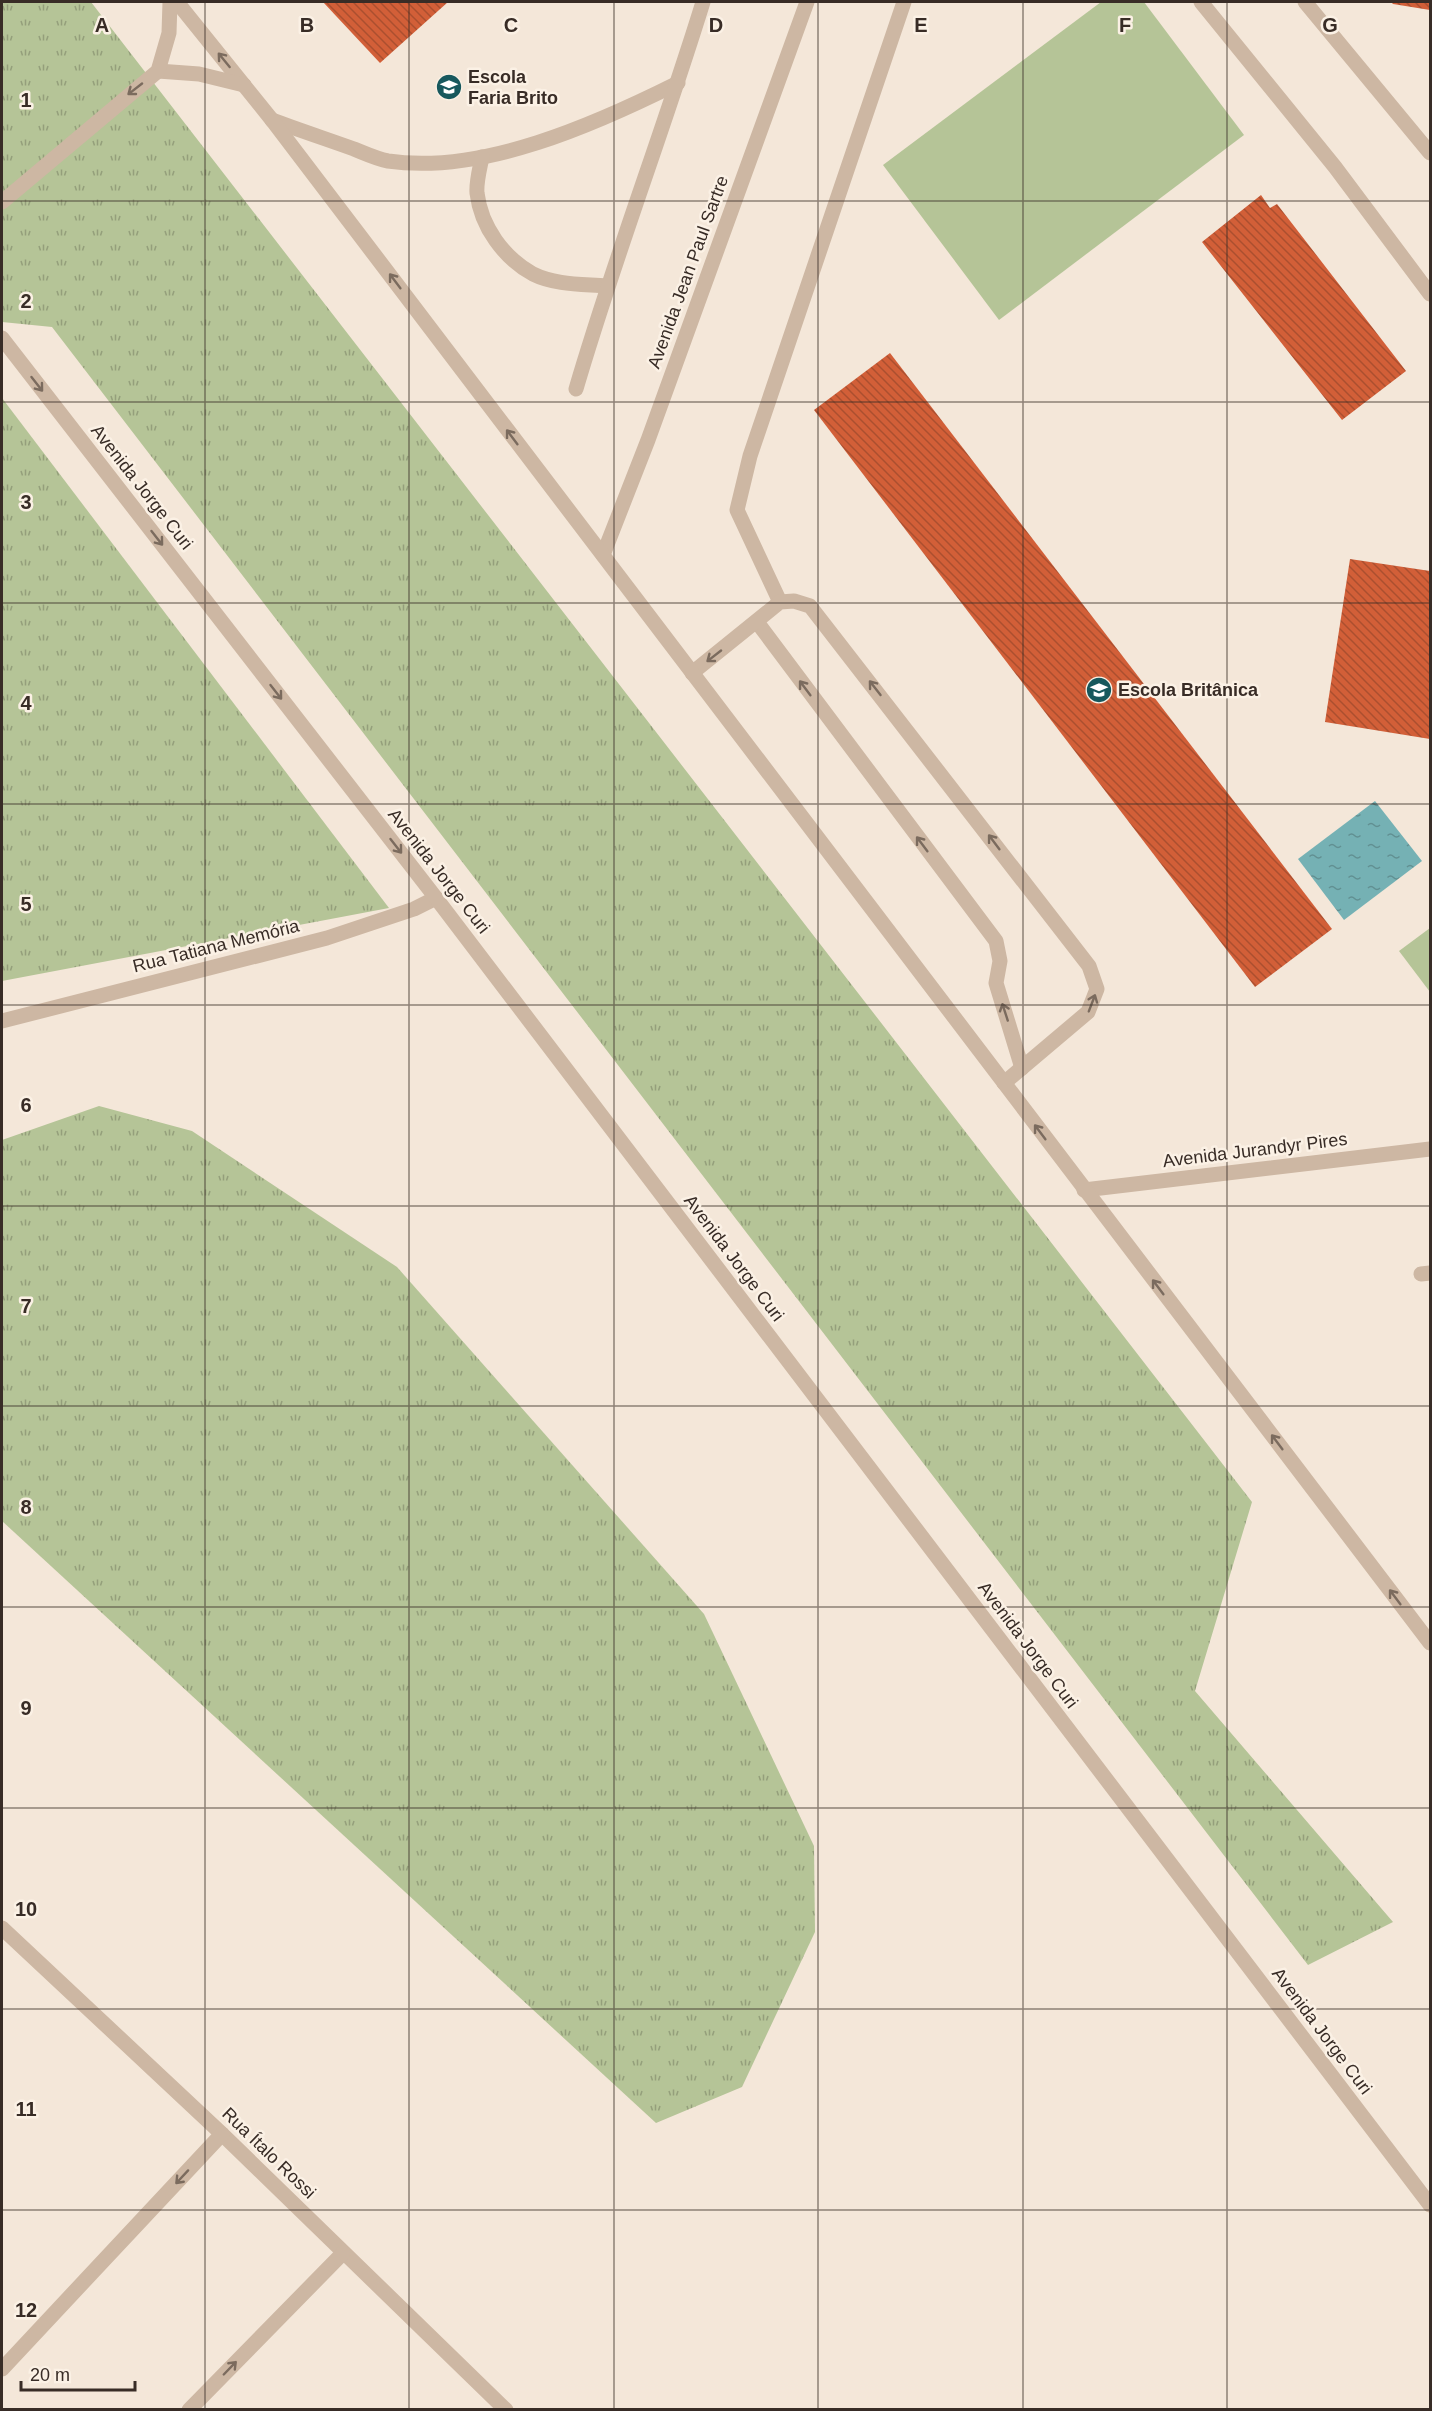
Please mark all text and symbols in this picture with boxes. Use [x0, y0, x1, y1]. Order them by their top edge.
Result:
text: A [95, 14, 109, 36]
text: B [300, 14, 314, 36]
text: C [504, 14, 518, 36]
text: D [709, 14, 723, 36]
text: E [914, 14, 928, 36]
text: F [1119, 14, 1131, 36]
text: G [1322, 14, 1338, 36]
one-way arrow [218, 53, 231, 69]
place label: Escola Faria Brito [468, 67, 558, 108]
school or university icon: Escola Faria Brito [434, 72, 464, 102]
one-way arrow [127, 82, 143, 95]
text: 1 [20, 89, 32, 111]
street label: Avenida Jean Paul Sartre [644, 173, 732, 371]
one-way arrow [388, 274, 401, 290]
text: 2 [20, 290, 32, 312]
one-way arrow [31, 375, 44, 391]
street label: Avenida Jorge Curi [87, 421, 197, 553]
one-way arrow [506, 429, 519, 445]
text: 3 [20, 491, 32, 513]
one-way arrow [150, 530, 163, 546]
one-way arrow [706, 649, 722, 662]
school or university icon: Escola Britânica [1084, 675, 1114, 705]
one-way arrow [799, 680, 811, 696]
one-way arrow [869, 680, 882, 696]
place label: Escola Britânica [1118, 680, 1259, 700]
one-way arrow [270, 684, 283, 700]
text: 4 [20, 692, 32, 714]
street label: Avenida Jorge Curi [384, 805, 494, 937]
one-way arrow [988, 835, 1000, 851]
one-way arrow [915, 836, 928, 852]
one-way arrow [389, 838, 402, 854]
text: 5 [20, 893, 32, 915]
street label: Rua Tatiana Memória [131, 915, 302, 976]
one-way arrow [1087, 994, 1098, 1013]
one-way arrow [999, 1003, 1010, 1022]
text: 6 [20, 1094, 32, 1116]
one-way arrow [1034, 1124, 1047, 1140]
street label: Avenida Jurandyr Pires [1162, 1129, 1348, 1171]
street label: Avenida Jorge Curi [680, 1191, 788, 1325]
one-way arrow [1152, 1279, 1165, 1295]
text: 7 [20, 1295, 32, 1317]
one-way arrow [1270, 1434, 1283, 1450]
text: 8 [20, 1496, 32, 1518]
street label: Avenida Jorge Curi [974, 1578, 1082, 1712]
one-way arrow [1389, 1589, 1401, 1605]
text: 9 [20, 1697, 32, 1719]
text: 10 [15, 1898, 37, 1920]
street label: Avenida Jorge Curi [1268, 1964, 1376, 2098]
text: 11 [15, 2098, 37, 2120]
street label: Rua Ítalo Rossi [218, 2103, 320, 2203]
one-way arrow [175, 2169, 189, 2184]
text: 12 [15, 2299, 37, 2321]
scale bar [21, 2354, 135, 2392]
one-way arrow [223, 2360, 238, 2375]
text: 20 m [30, 2365, 70, 2385]

